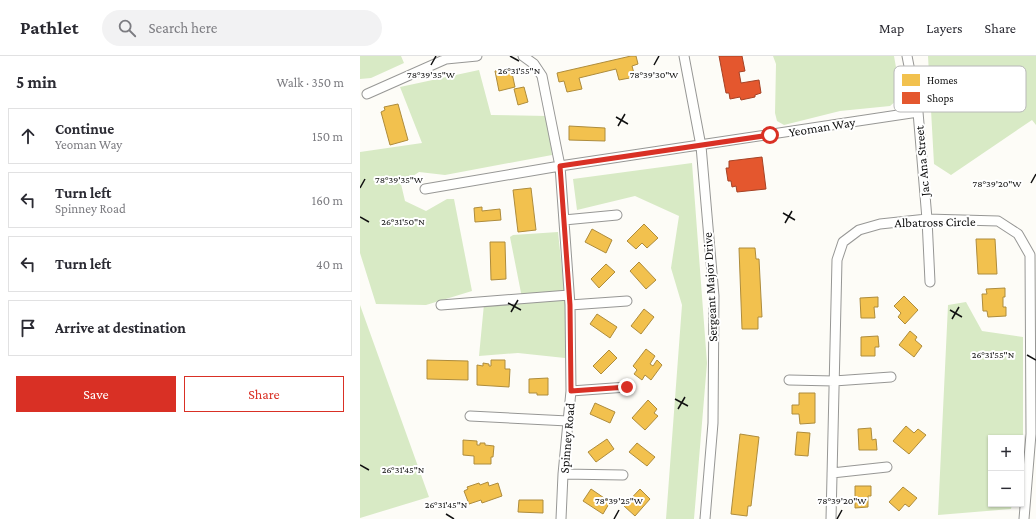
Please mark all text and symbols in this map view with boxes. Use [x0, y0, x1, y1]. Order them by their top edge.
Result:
search box [102, 10, 382, 46]
text: Pathlet [20, 17, 78, 38]
icon: search [116, 17, 138, 39]
text: Search here [148, 20, 217, 36]
text: Map [879, 20, 904, 36]
text: Layers [926, 20, 963, 36]
text: Share [985, 20, 1016, 36]
text: 26°31'55"N [498, 65, 541, 76]
legend [894, 66, 1026, 112]
text: 78°39'35"W [407, 69, 456, 80]
text: 78°39'30"W [630, 69, 679, 80]
text: 5 min [16, 73, 57, 92]
text: Homes [927, 74, 958, 86]
text: Walk · 350 m [276, 75, 344, 90]
text: Shops [927, 92, 954, 105]
street label: Yeoman Way [788, 114, 857, 140]
text: Continue [55, 121, 114, 137]
street label: Jac Ana Street [911, 124, 933, 198]
icon: ahead [17, 125, 39, 147]
route start [761, 126, 779, 144]
text: 150 m [312, 129, 343, 144]
text: Yeoman Way [55, 137, 122, 152]
text: 78°39'35"W [375, 174, 424, 185]
text: 78°39'20"W [973, 178, 1022, 189]
text: Turn left [55, 185, 111, 201]
icon: left [17, 189, 39, 211]
text: 160 m [312, 193, 343, 208]
text: Spinney Road [55, 201, 126, 216]
street label: Albatross Circle [894, 214, 976, 230]
text: 26°31'50"N [381, 216, 425, 227]
street label: Sergeant Major Drive [700, 232, 721, 342]
icon: left [17, 253, 39, 275]
text: Turn left [55, 256, 111, 272]
text: 40 m [316, 257, 343, 272]
icon: arrive [17, 317, 39, 339]
text: Arrive at destination [55, 320, 186, 336]
text: 26°31'55"N [972, 349, 1015, 360]
button: Save [16, 376, 176, 412]
button: Share [184, 376, 344, 412]
route end [618, 378, 636, 396]
street label: Spinney Road [556, 402, 578, 474]
map controls [988, 435, 1024, 507]
button: + [988, 435, 1024, 471]
text: 26°31'45"N [382, 464, 425, 475]
button: − [988, 471, 1024, 507]
text: 78°39'25"W [595, 495, 644, 506]
text: 78°39'20"W [818, 495, 867, 506]
text: 26°31'45"N [425, 499, 468, 510]

